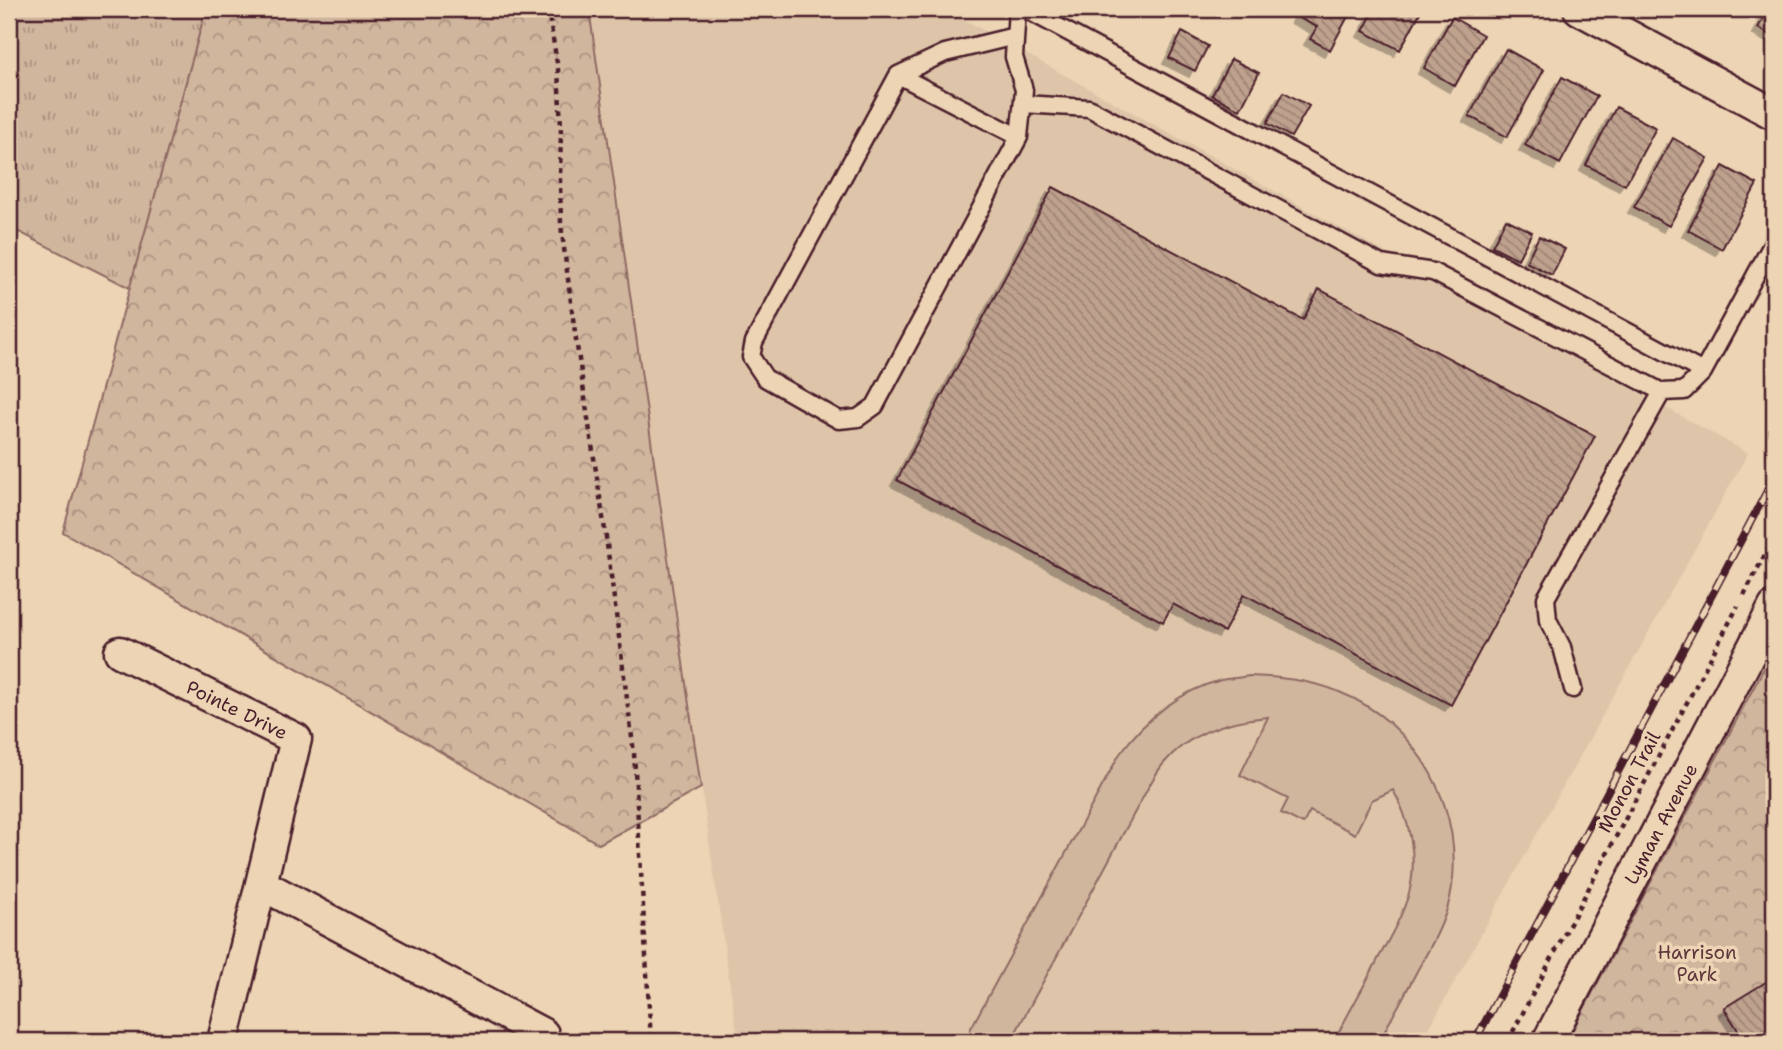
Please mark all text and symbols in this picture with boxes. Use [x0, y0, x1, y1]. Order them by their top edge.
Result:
street label: Pointe Drive [182, 675, 292, 745]
street label: Monon Trail [1592, 727, 1666, 837]
street label: Lyman Avenue [1619, 759, 1703, 889]
park label: Harrison Park [1657, 940, 1737, 987]

